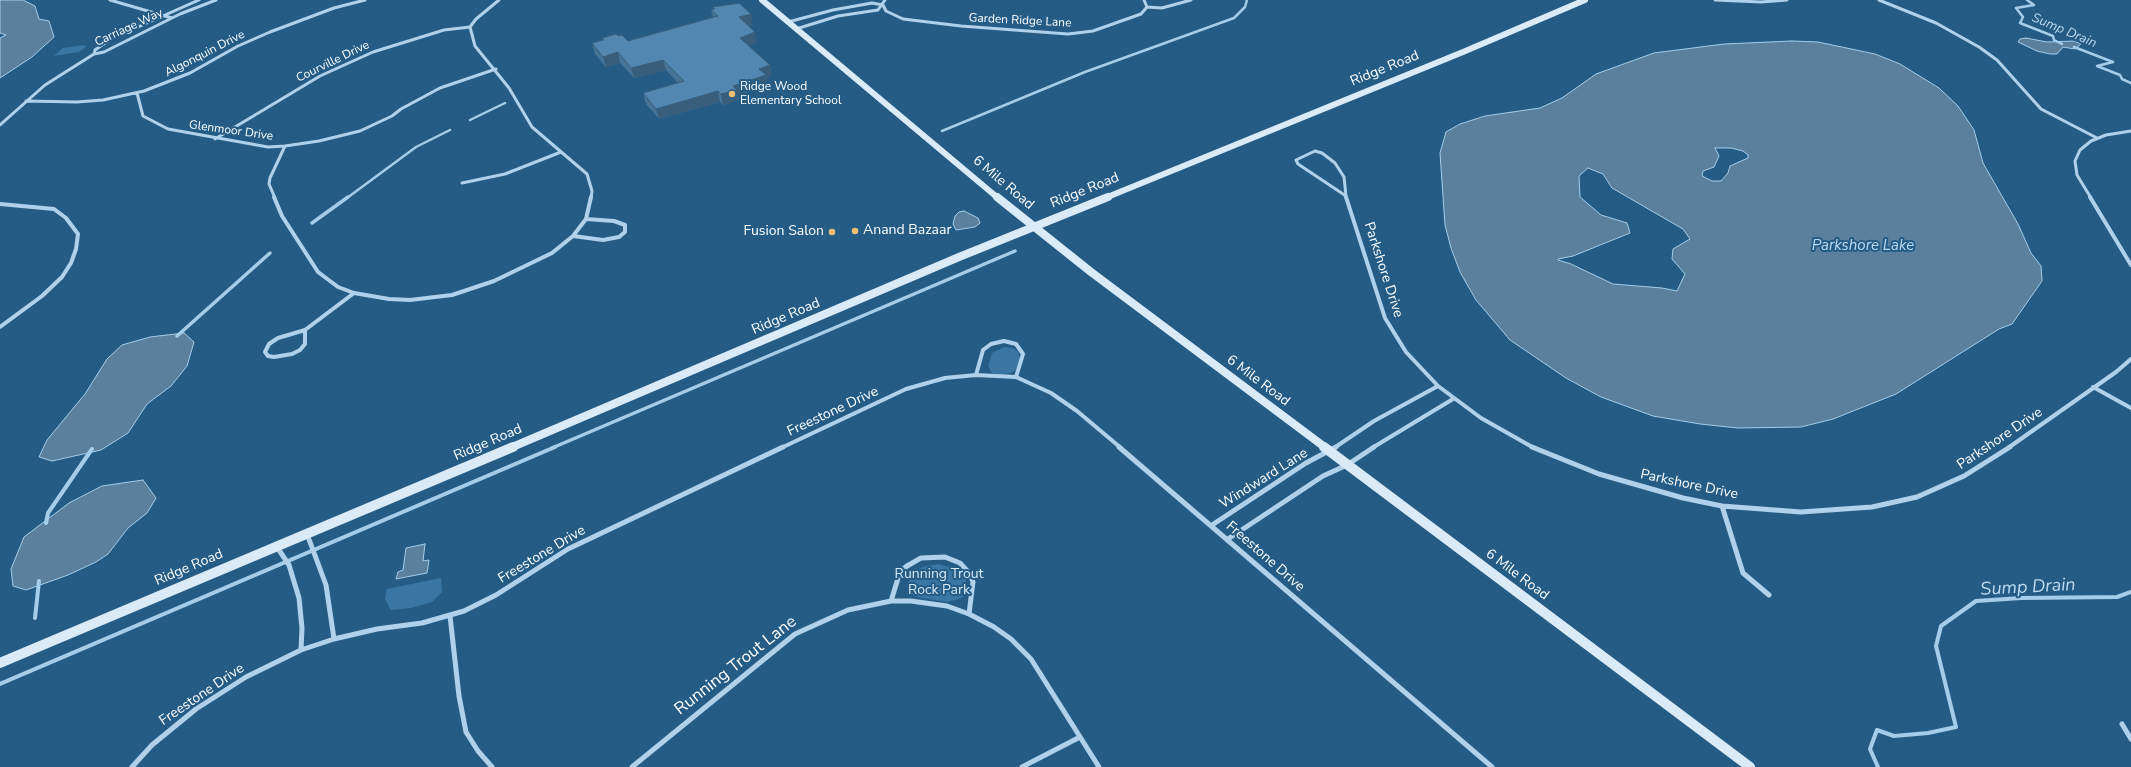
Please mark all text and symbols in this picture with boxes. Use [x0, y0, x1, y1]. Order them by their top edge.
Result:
street label: Carriage Way [93, 6, 165, 50]
water label: Sump Drain [2029, 10, 2099, 52]
street label: Garden Ridge Lane [968, 11, 1072, 31]
street label: Algonquin Drive [163, 28, 247, 80]
street label: Courville Drive [294, 38, 372, 86]
street label: Ridge Road [1348, 48, 1422, 90]
place label: Ridge Wood Elementary School [740, 80, 841, 108]
marker: Ridge Wood Elementary School [727, 89, 737, 99]
street label: Glenmoor Drive [188, 118, 274, 144]
street label: 6 Mile Road [969, 152, 1037, 214]
street label: Ridge Road [1048, 170, 1122, 212]
street label: Parkshore Drive [1360, 220, 1406, 320]
place label: Anand Bazaar [863, 223, 951, 239]
place label: Fusion Salon [743, 224, 824, 240]
marker: Anand Bazaar [850, 226, 860, 236]
marker: Fusion Salon [827, 227, 837, 237]
water label: Parkshore Lake [1812, 237, 1914, 255]
street label: Ridge Road [749, 295, 823, 339]
street label: 6 Mile Road [1223, 352, 1293, 410]
street label: Freestone Drive [785, 384, 881, 440]
street label: Parkshore Drive [1954, 404, 2046, 474]
street label: Ridge Road [451, 421, 525, 465]
street label: Windward Lane [1217, 445, 1311, 513]
street label: Parkshore Drive [1639, 466, 1739, 504]
street label: Freestone Drive [1222, 518, 1308, 596]
street label: Freestone Drive [495, 522, 589, 588]
street label: Ridge Road [152, 546, 226, 590]
street label: 6 Mile Road [1482, 546, 1552, 604]
park label: Running Trout Rock Park [895, 567, 983, 600]
water label: Sump Drain [1980, 575, 2076, 601]
street label: Running Trout Lane [671, 612, 801, 720]
street label: Freestone Drive [156, 660, 248, 730]

